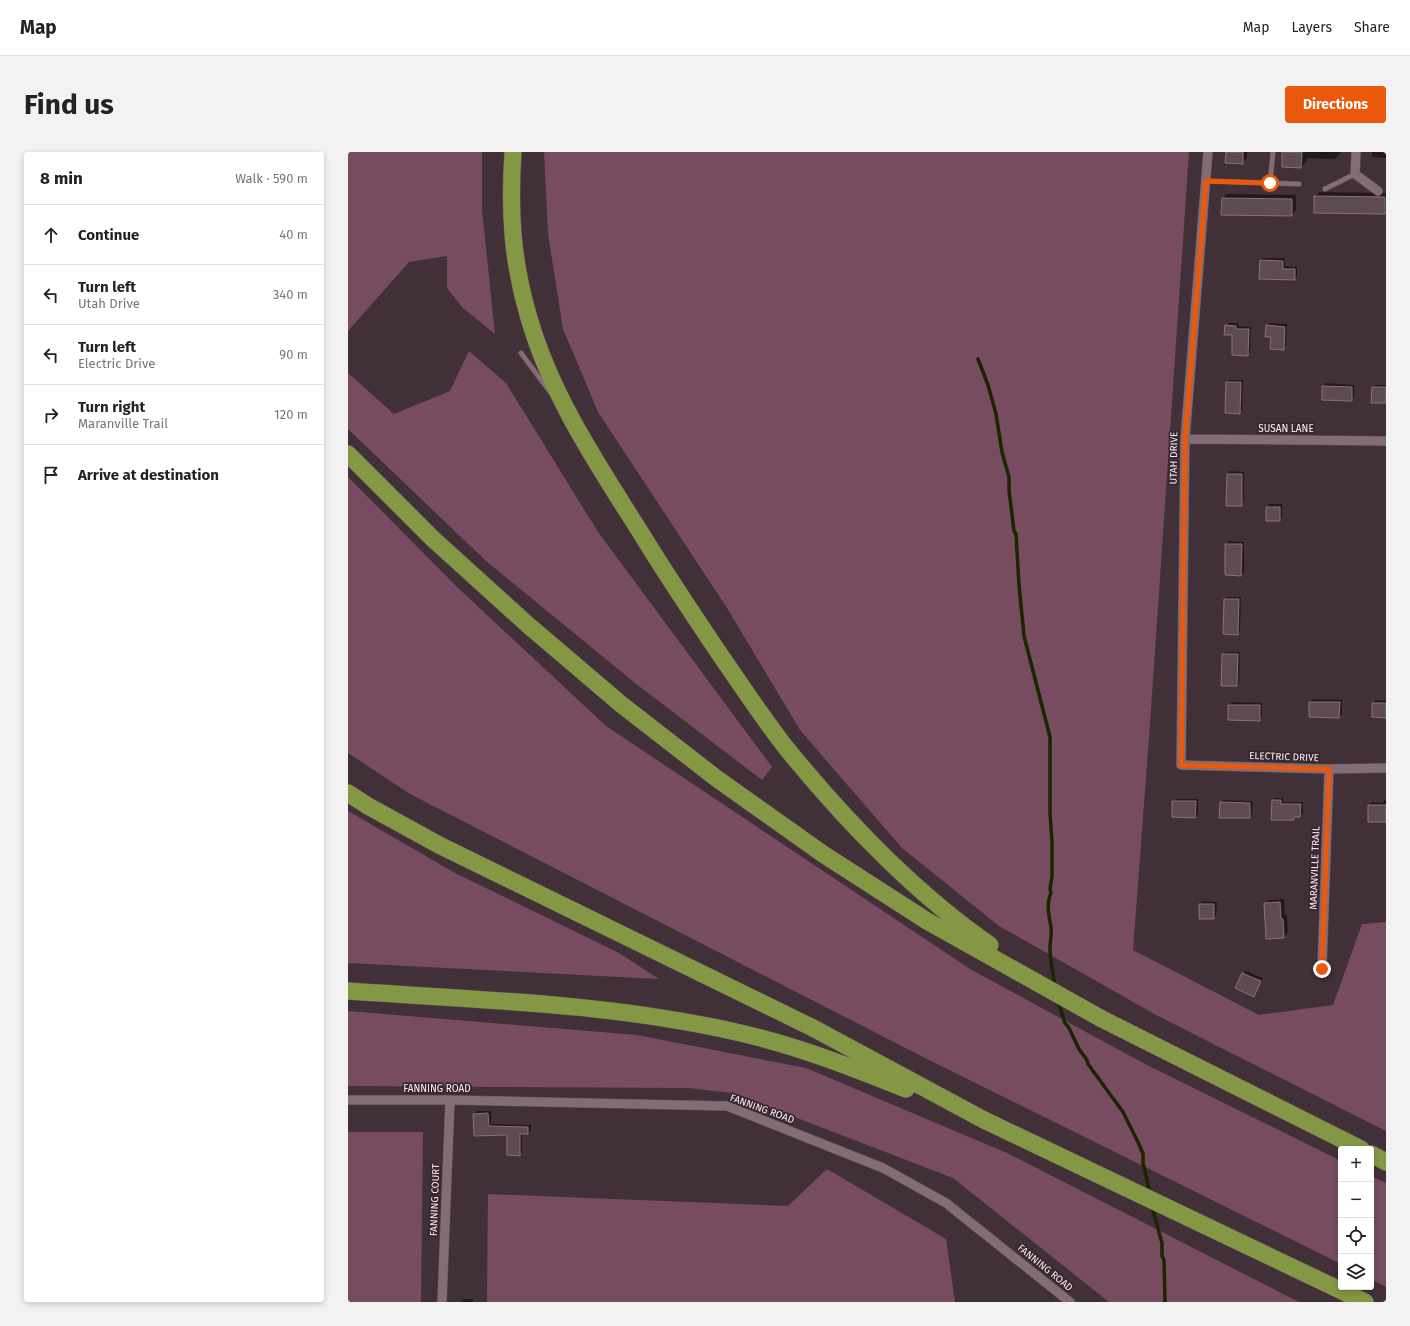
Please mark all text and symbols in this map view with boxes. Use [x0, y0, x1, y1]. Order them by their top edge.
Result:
text: Map [20, 16, 57, 39]
text: Map [1243, 19, 1269, 36]
text: Layers [1291, 19, 1332, 36]
text: Share [1354, 19, 1390, 36]
button: Directions [1285, 86, 1386, 123]
text: Find us [24, 88, 114, 121]
text: 8 min [40, 168, 83, 189]
text: Walk · 590 m [235, 171, 308, 186]
route start [1261, 174, 1279, 192]
icon: ahead [40, 224, 62, 246]
text: Continue [78, 226, 139, 244]
text: 40 m [279, 227, 308, 242]
text: Turn left [78, 278, 136, 296]
icon: left [40, 284, 62, 306]
text: 340 m [273, 287, 308, 302]
text: Utah Drive [78, 296, 140, 311]
text: Turn left [78, 338, 136, 356]
icon: left [40, 344, 62, 366]
text: 90 m [279, 347, 308, 362]
text: Electric Drive [78, 356, 155, 371]
text: Turn right [78, 398, 145, 416]
icon: right [40, 404, 62, 426]
text: 120 m [274, 407, 308, 422]
text: Maranville Trail [78, 416, 168, 431]
street label: SUSAN LANE [1258, 423, 1314, 435]
street label: UTAH DRIVE [1168, 431, 1180, 485]
icon: arrive [40, 464, 62, 486]
text: Arrive at destination [78, 466, 219, 484]
street label: ELECTRIC DRIVE [1249, 750, 1319, 764]
street label: MARANVILLE TRAIL [1308, 826, 1322, 910]
route end [1313, 960, 1331, 978]
street label: FANNING ROAD [403, 1083, 471, 1095]
street label: FANNING ROAD [728, 1092, 796, 1126]
map controls [1338, 1146, 1374, 1290]
button: + [1338, 1146, 1374, 1182]
street label: FANNING COURT [428, 1163, 442, 1236]
button: − [1338, 1182, 1374, 1218]
button: locate [1338, 1218, 1374, 1254]
street label: FANNING ROAD [1015, 1242, 1075, 1294]
button: layers [1338, 1254, 1374, 1290]

